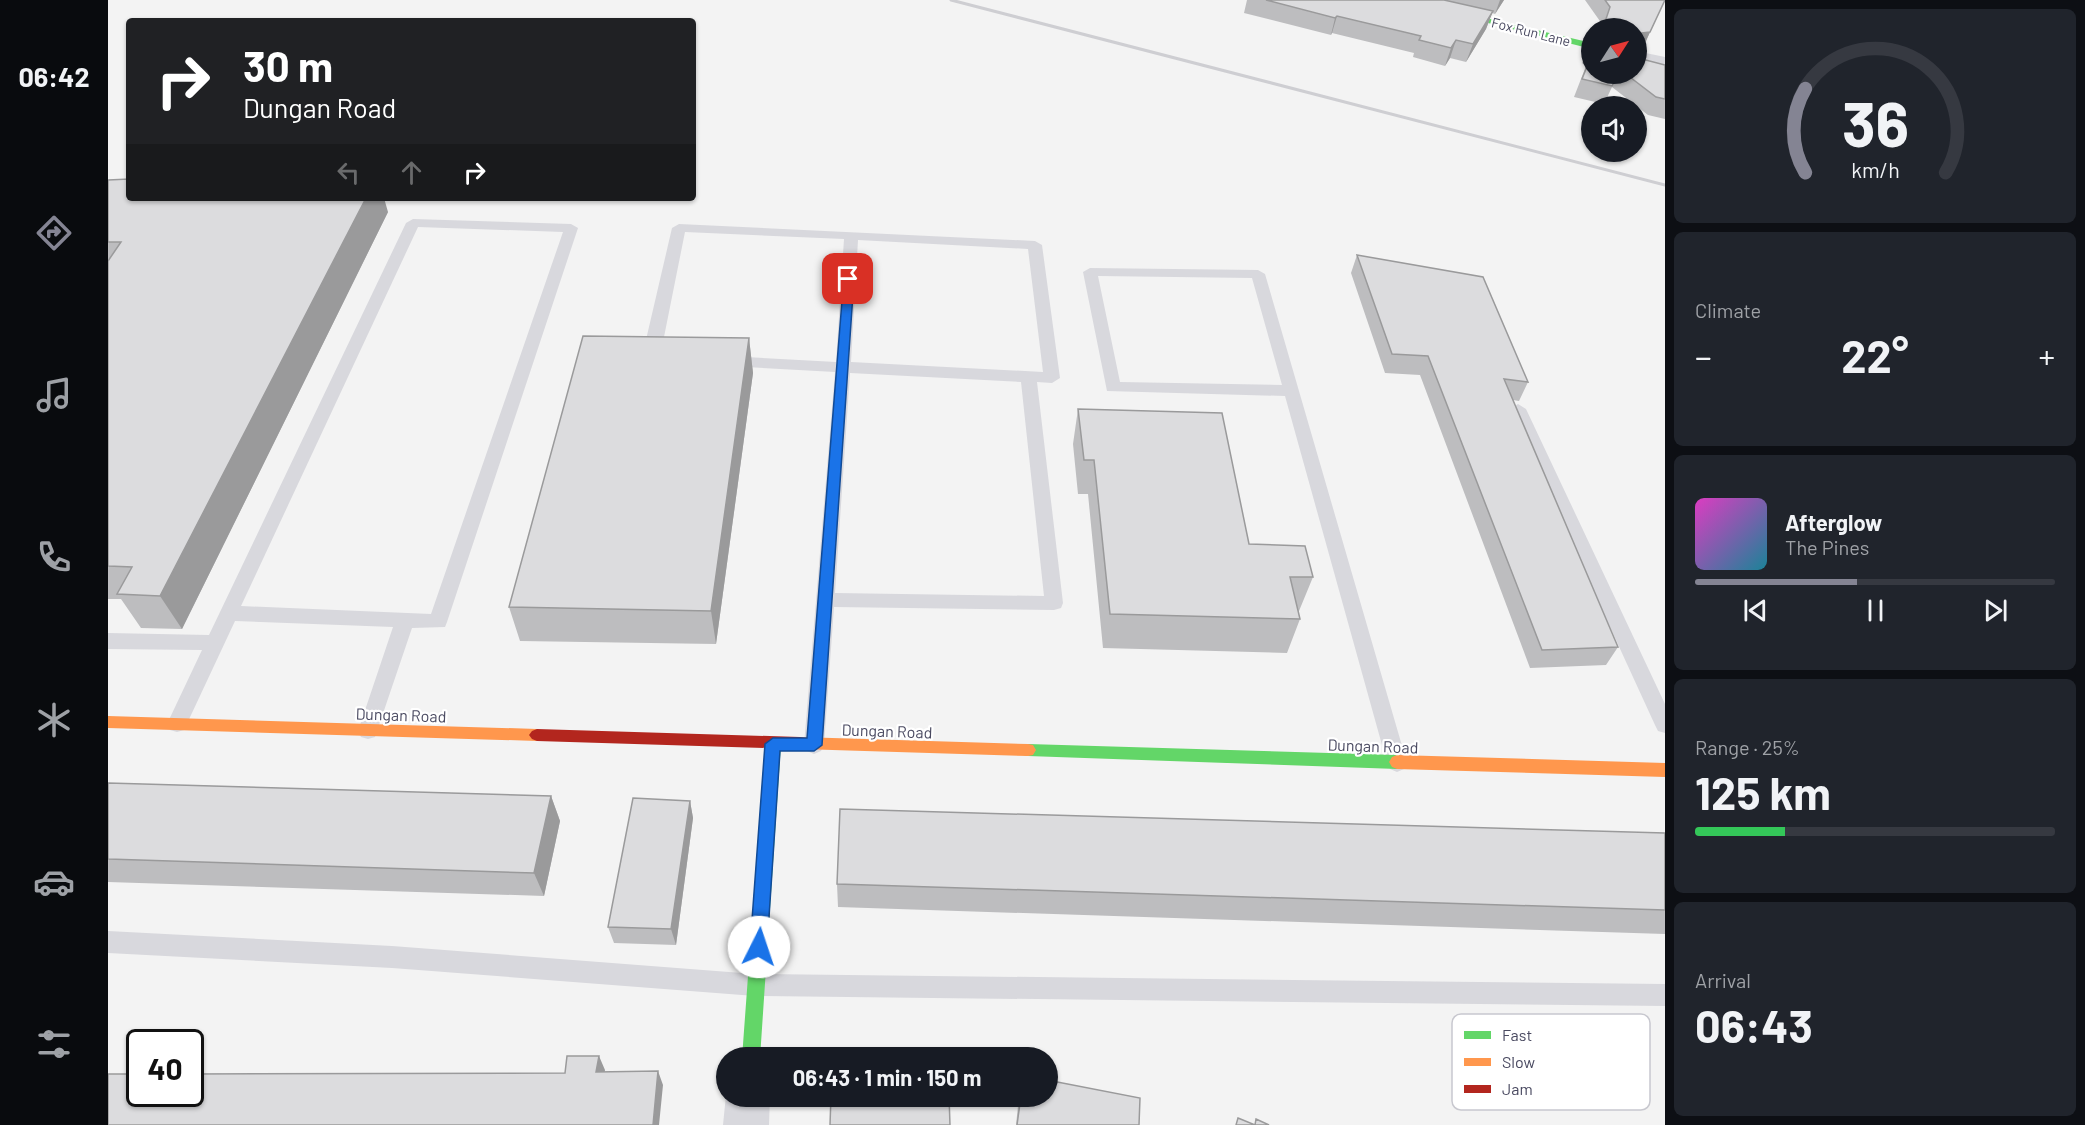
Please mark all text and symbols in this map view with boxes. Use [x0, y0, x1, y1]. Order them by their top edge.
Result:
street label: Fox Run Lane [1490, 13, 1572, 50]
north arrow [1581, 18, 1647, 84]
map controls [1581, 18, 1647, 162]
text: 30 m [243, 40, 333, 90]
icon: right [144, 42, 222, 120]
text: 06:42 [18, 60, 90, 92]
text: 36 [1841, 85, 1909, 159]
text: Dungan Road [243, 91, 396, 123]
button: sound [1581, 96, 1647, 162]
icon: left [332, 156, 365, 189]
icon: ahead [395, 156, 428, 189]
icon: right [458, 156, 491, 189]
text: km/h [1851, 157, 1899, 182]
icon: directions [33, 212, 75, 254]
pin [822, 253, 873, 304]
icon: arrive [831, 262, 864, 295]
text: Climate [1695, 298, 1761, 322]
text: 22° [1841, 328, 1909, 382]
text: − [1695, 336, 1712, 376]
text: + [2038, 336, 2055, 376]
icon: music [33, 374, 75, 416]
text: Afterglow [1785, 509, 1882, 535]
text: The Pines [1785, 535, 1869, 559]
icon: phone [33, 536, 75, 578]
icon: previous [1739, 594, 1772, 627]
icon: pause [1859, 594, 1892, 627]
icon: next [1979, 594, 2012, 627]
icon: climate [33, 699, 75, 741]
street label: Dungan Road [355, 703, 447, 726]
street label: Dungan Road [841, 719, 933, 742]
street label: Dungan Road [1327, 734, 1419, 757]
text: Range · 25% [1695, 735, 1800, 759]
text: 125 km [1695, 765, 1831, 819]
icon: car [33, 861, 75, 903]
position arrow [727, 915, 791, 979]
text: Arrival [1695, 968, 1751, 992]
text: 06:43 [1695, 998, 1813, 1052]
legend [1452, 1014, 1650, 1110]
icon: filters [33, 1023, 75, 1065]
text: Fast [1502, 1025, 1532, 1044]
speed limit sign: 40 [126, 1029, 204, 1107]
text: Slow [1502, 1052, 1535, 1071]
text: 06:43 · 1 min · 150 m [793, 1064, 981, 1090]
text: Jam [1502, 1079, 1533, 1098]

